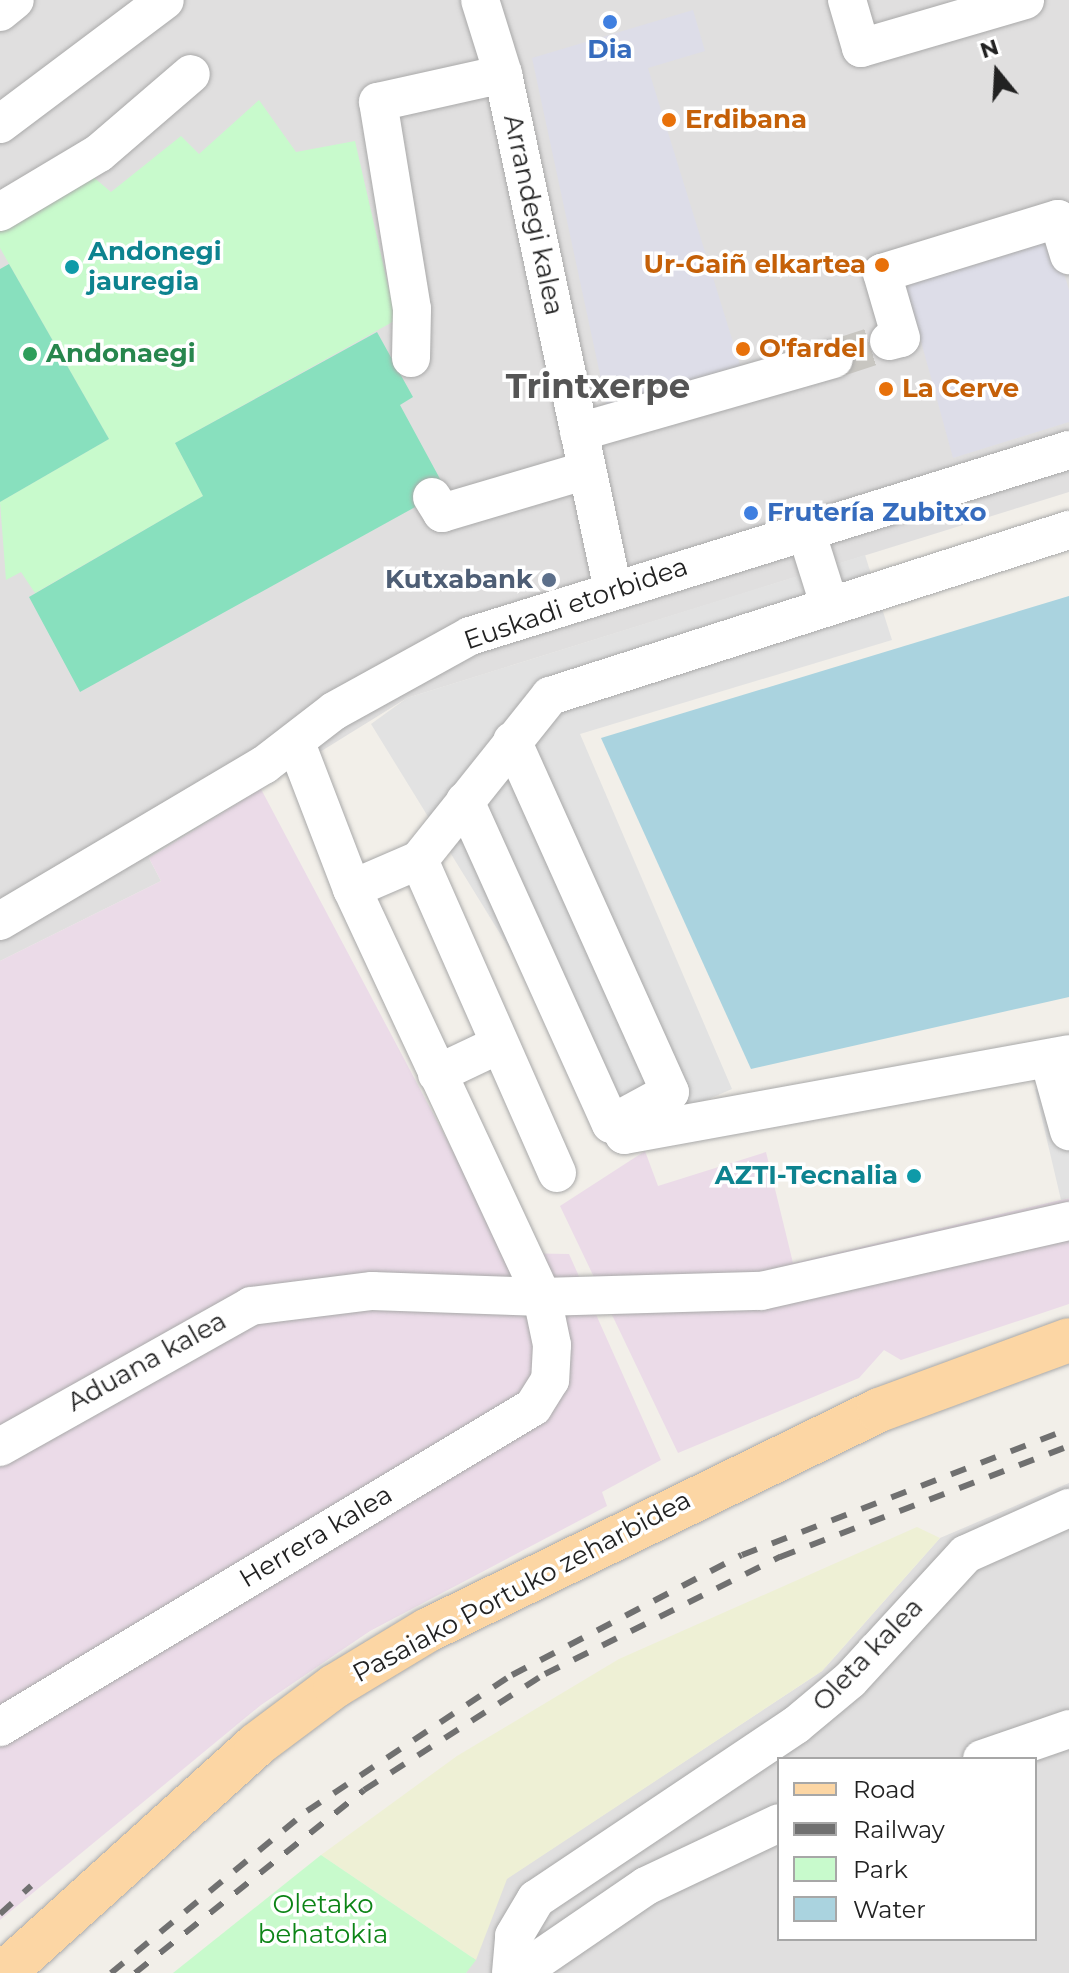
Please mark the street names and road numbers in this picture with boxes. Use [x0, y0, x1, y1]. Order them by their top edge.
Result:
street label: Arrandegi kalea [496, 112, 570, 318]
street label: Euskadi etorbidea [460, 551, 692, 657]
street label: Aduana kalea [62, 1305, 232, 1419]
street label: Herrera kalea [234, 1479, 398, 1595]
street label: Pasaiako Portuko zeharbidea [348, 1484, 696, 1690]
street label: Oleta kalea [806, 1592, 930, 1718]

